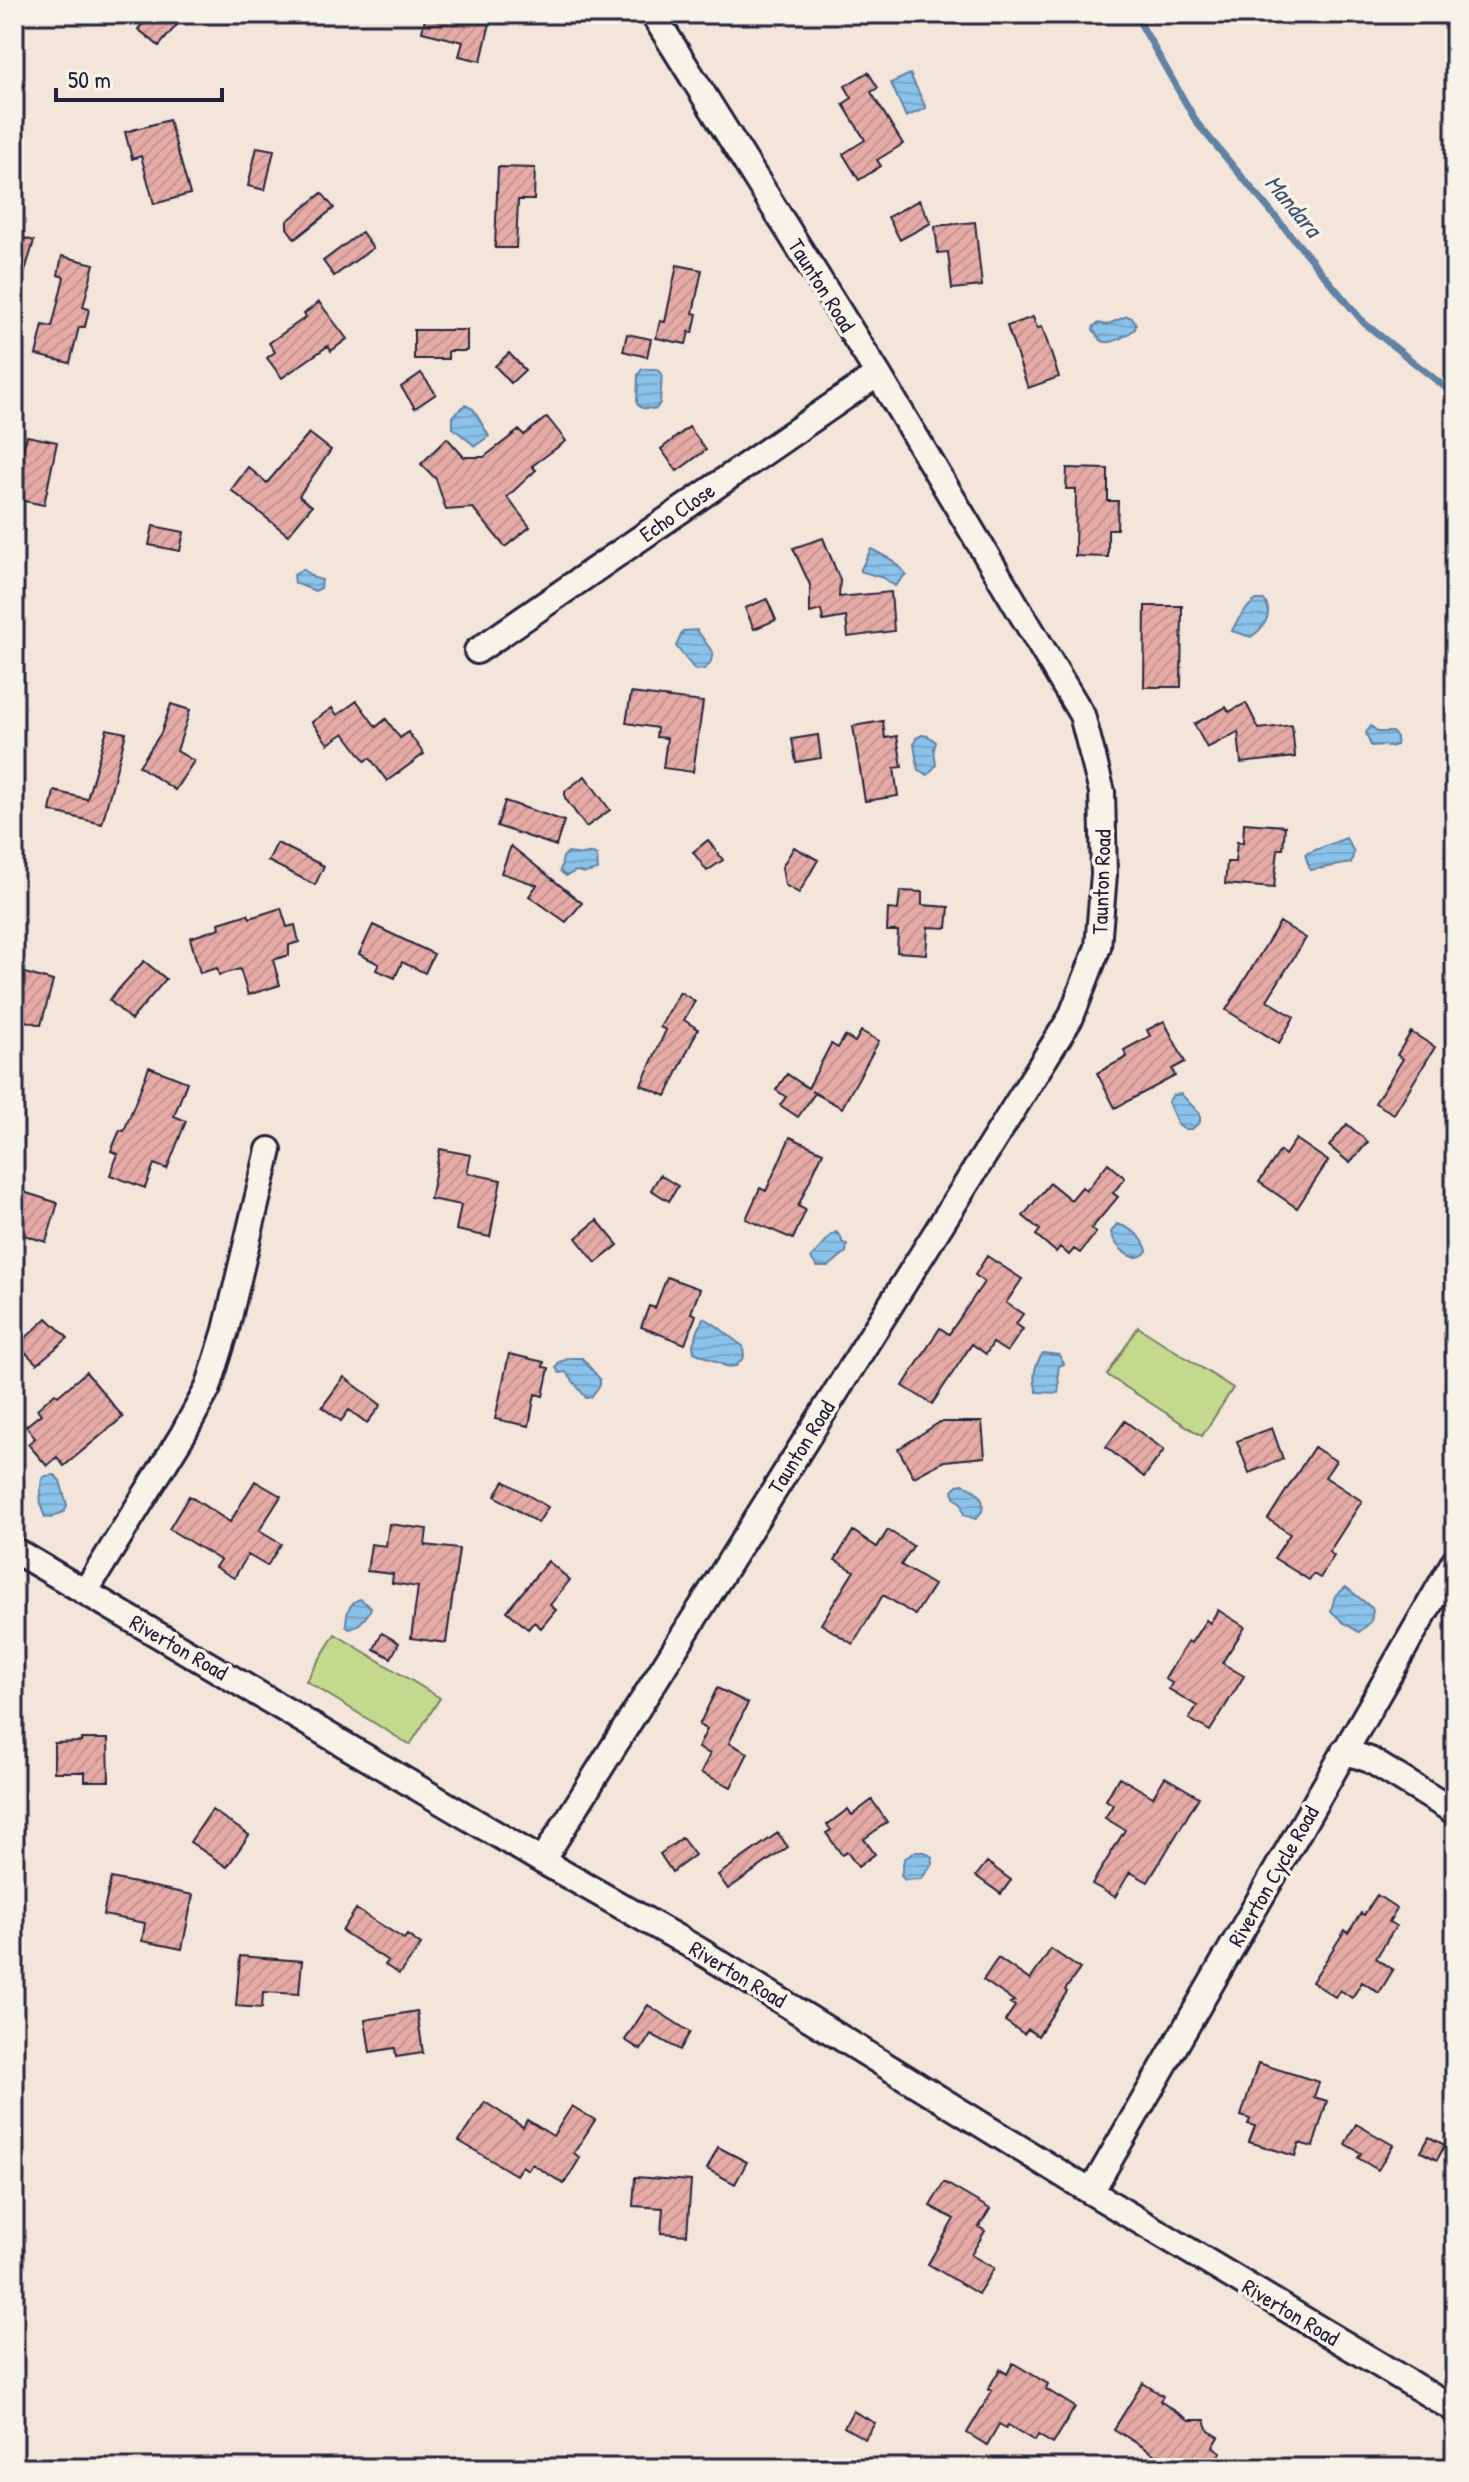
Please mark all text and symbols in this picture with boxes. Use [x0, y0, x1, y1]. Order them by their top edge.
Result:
scale bar [56, 52, 222, 102]
text: 50 m [68, 63, 111, 95]
water label: Mandara [1258, 168, 1331, 245]
street label: Taunton Road [781, 232, 863, 338]
street label: Echo Close [633, 475, 721, 549]
street label: Taunton Road [1084, 829, 1118, 935]
street label: Taunton Road [760, 1394, 842, 1500]
street label: Riverton Road [125, 1607, 234, 1687]
street label: Riverton Cycle Road [1221, 1800, 1326, 1952]
street label: Riverton Road [684, 1933, 793, 2015]
street label: Riverton Road [1237, 2271, 1346, 2353]

